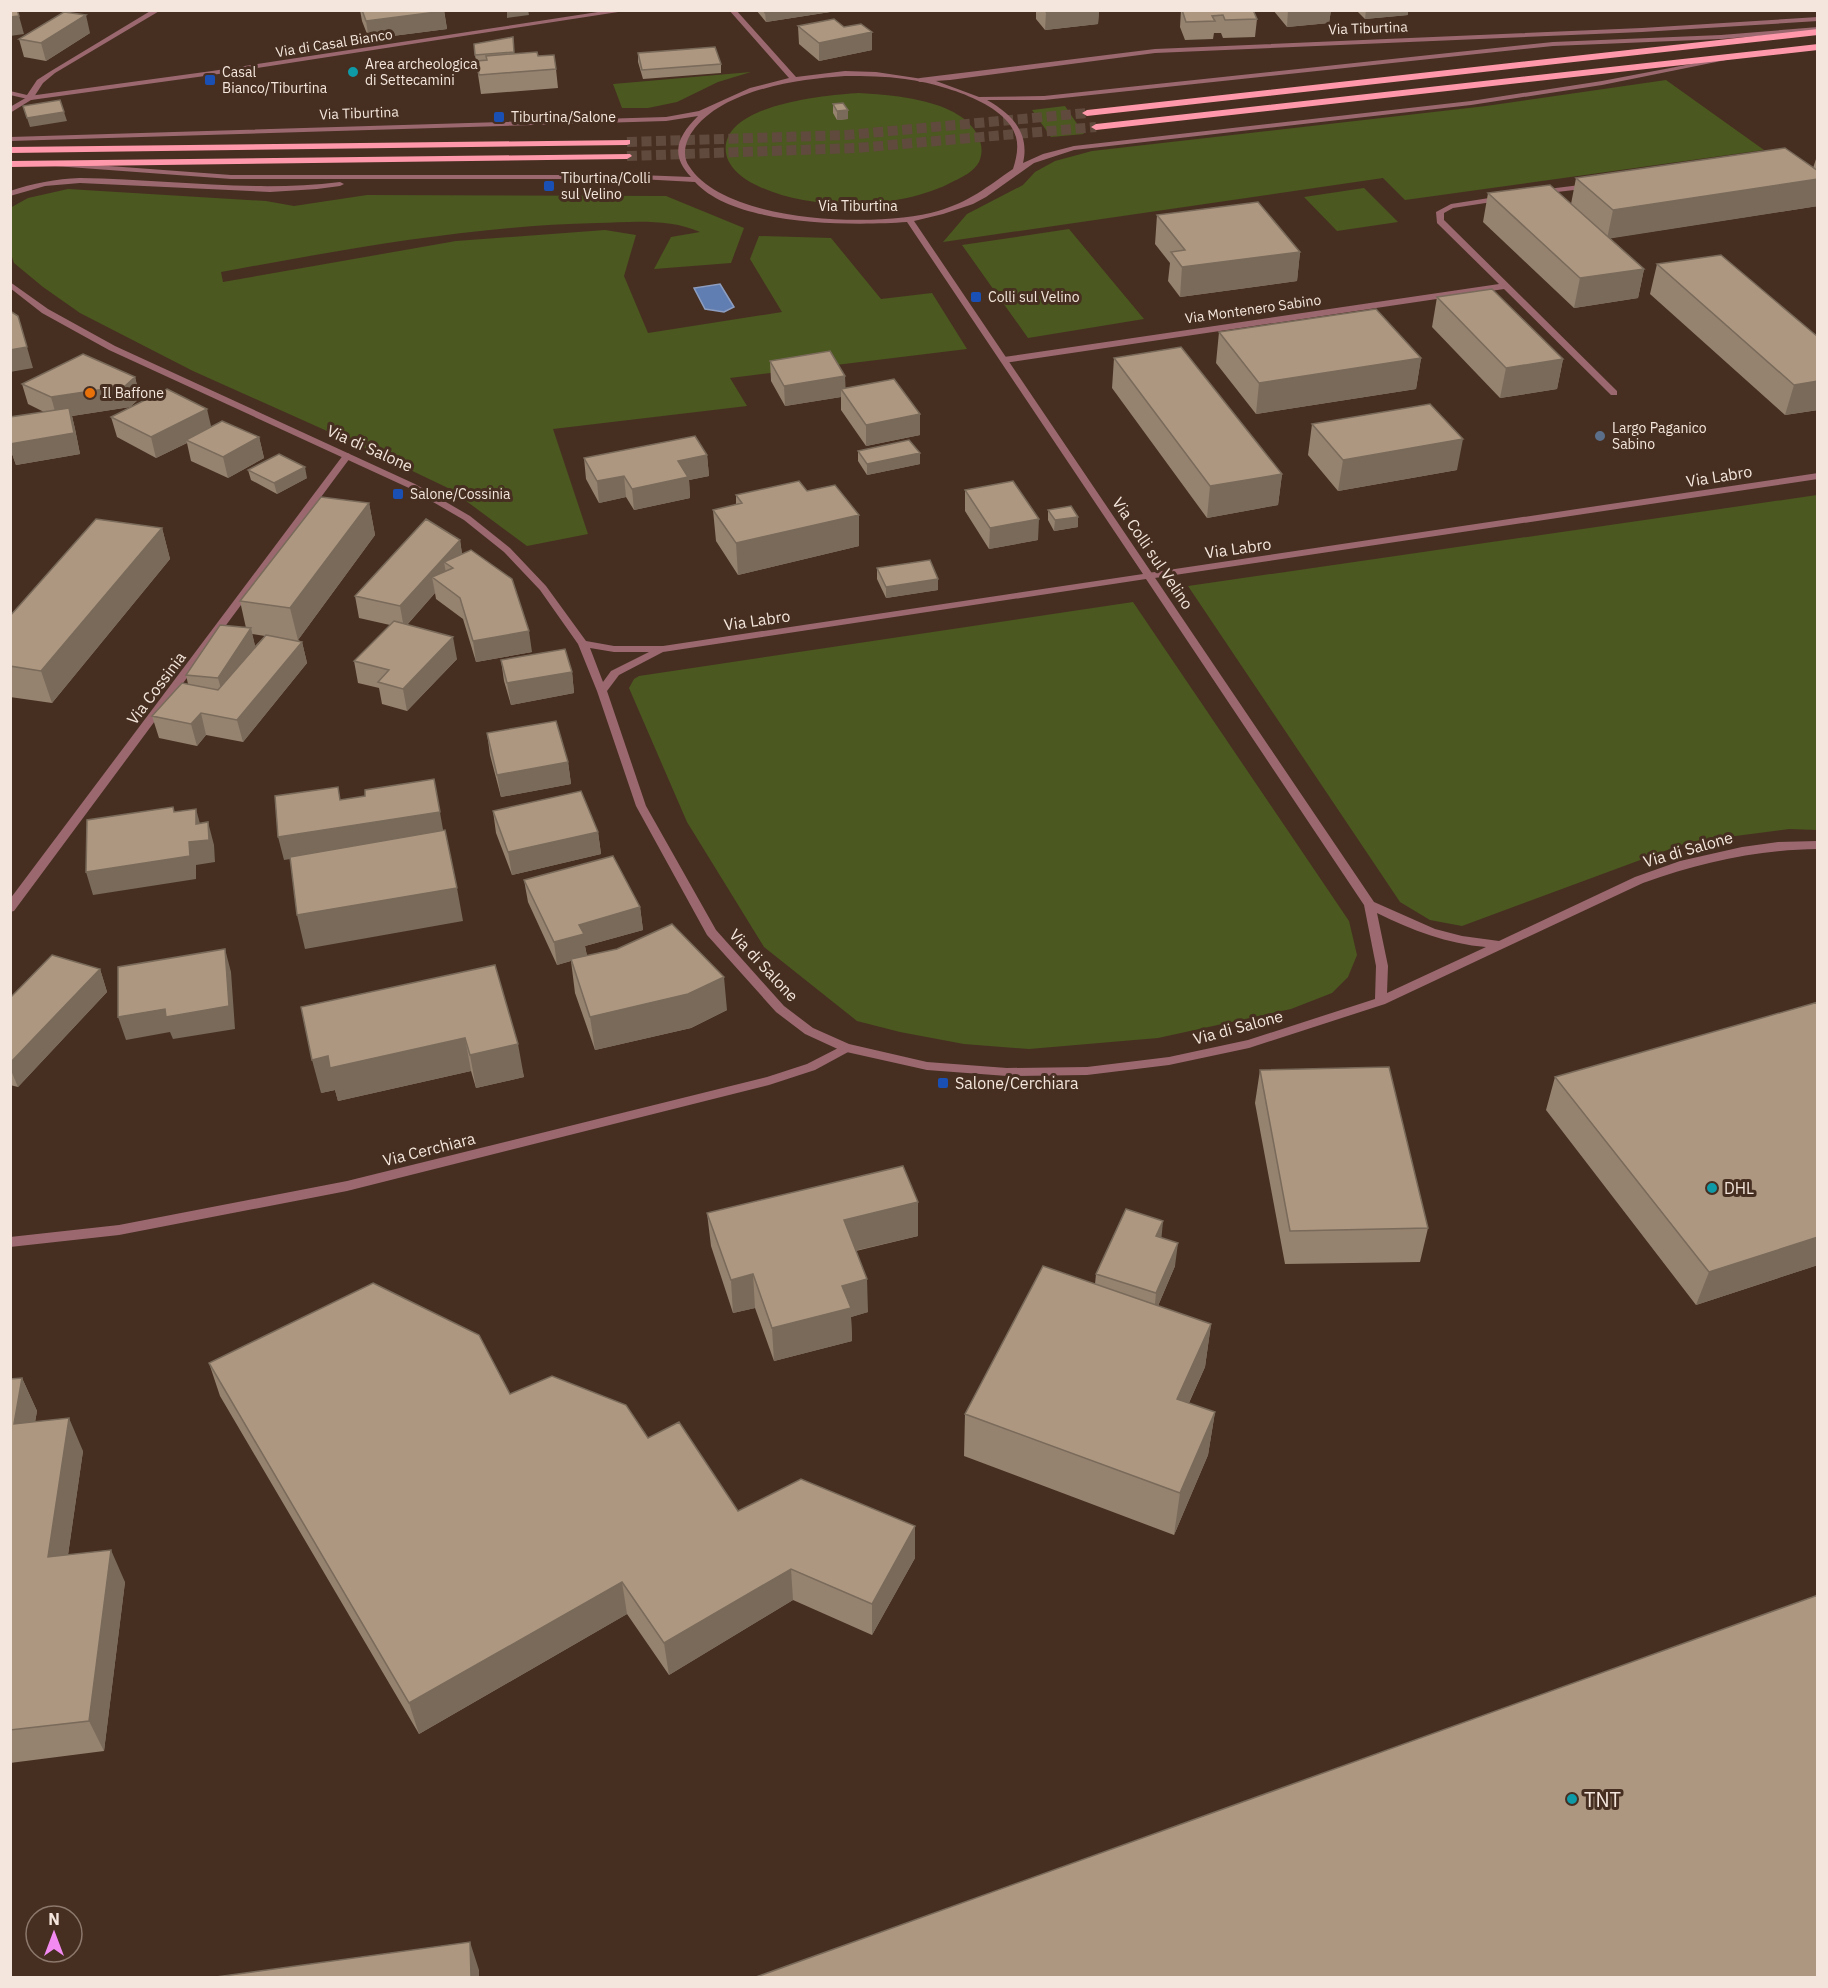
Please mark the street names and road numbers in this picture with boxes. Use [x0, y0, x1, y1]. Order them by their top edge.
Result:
street label: Via Tiburtina [1328, 18, 1409, 38]
street label: Via di Casal Bianco [274, 25, 394, 61]
street label: Via Tiburtina [319, 103, 400, 123]
street label: Via Tiburtina [818, 197, 898, 215]
street label: Via Montenero Sabino [1184, 291, 1322, 327]
street label: Via di Salone [324, 420, 416, 476]
street label: Via Labro [1685, 461, 1754, 491]
street label: Via Colli sul Velino [1108, 493, 1198, 613]
street label: Via Labro [1204, 533, 1272, 563]
street label: Via Labro [723, 605, 791, 635]
street label: Via Cossinia [122, 647, 190, 728]
street label: Via di Salone [1641, 827, 1735, 871]
street label: Via di Salone [725, 924, 803, 1006]
street label: Via di Salone [1191, 1005, 1285, 1049]
street label: Via Cerchiara [381, 1128, 478, 1170]

